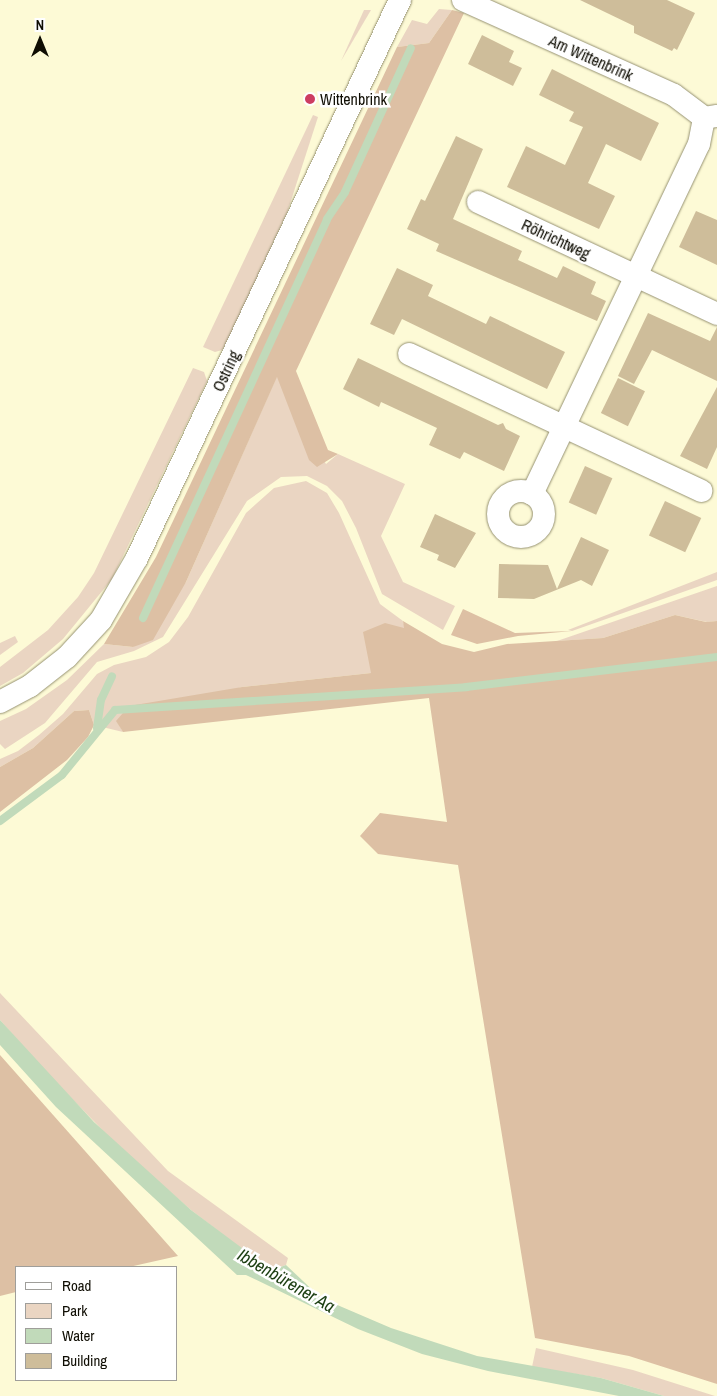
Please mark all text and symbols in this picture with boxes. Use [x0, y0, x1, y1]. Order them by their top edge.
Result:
north arrow [15, 15, 65, 65]
text: N [36, 16, 44, 34]
street label: Am Wittenbrink [546, 31, 636, 85]
place label: Wittenbrink [320, 89, 387, 109]
marker: Wittenbrink [304, 93, 316, 105]
street label: Röhrichtweg [519, 215, 593, 263]
street label: Ostring [208, 347, 244, 395]
water label: Ibbenbürener Aa [233, 1244, 339, 1318]
legend [15, 1266, 178, 1381]
text: Road [62, 1275, 91, 1296]
text: Park [62, 1300, 87, 1321]
text: Water [62, 1325, 94, 1346]
text: Building [62, 1350, 107, 1371]

